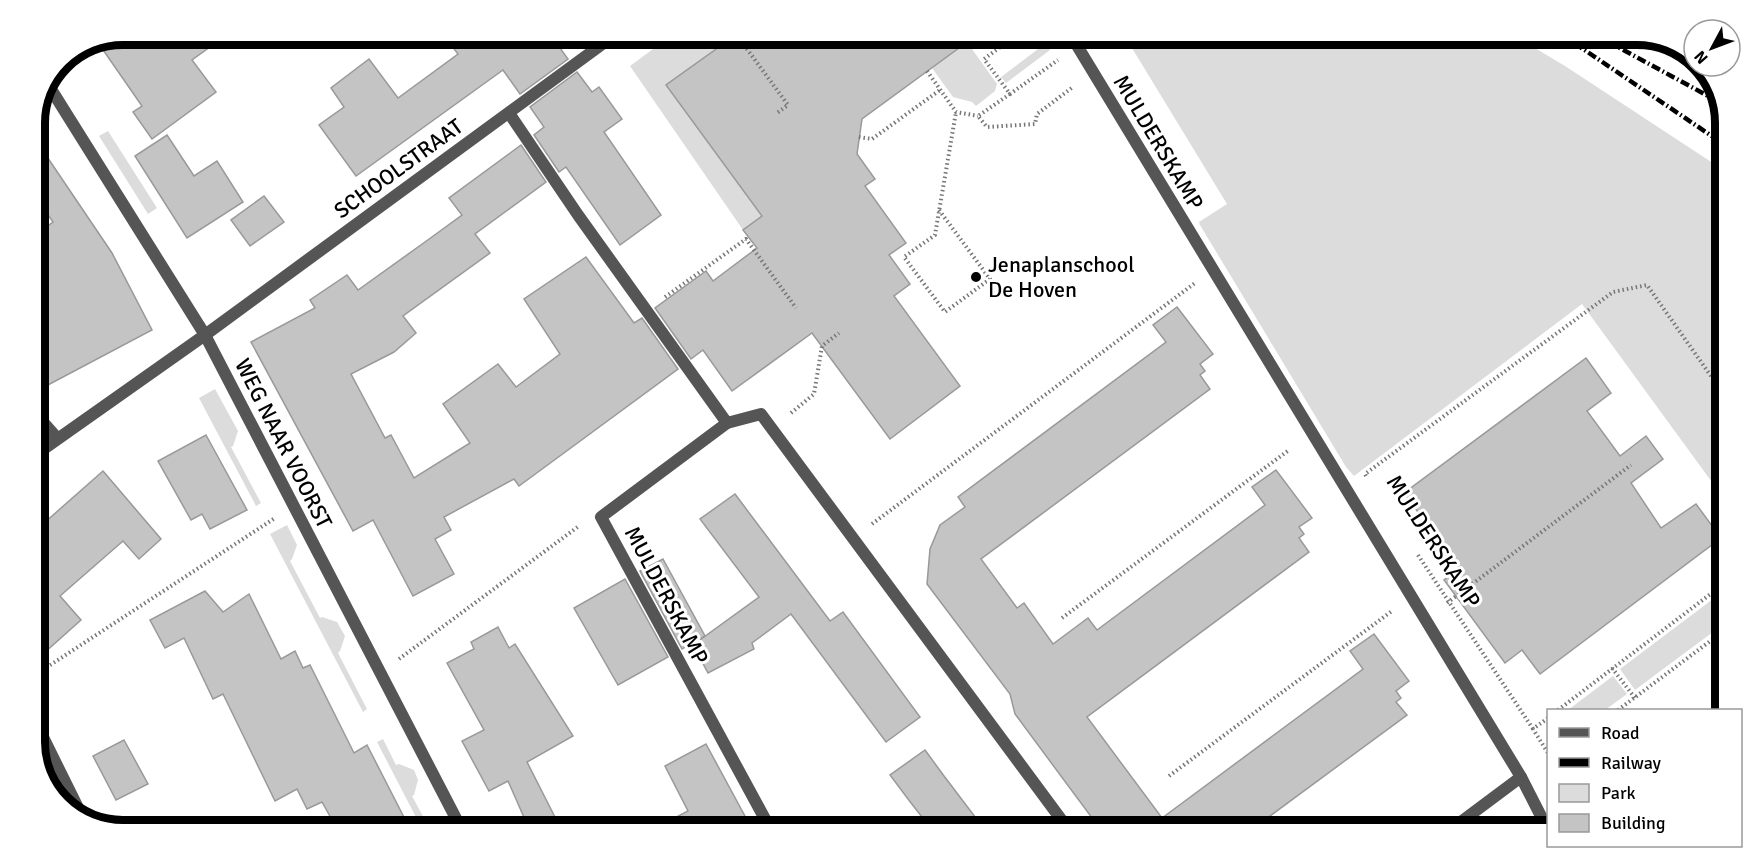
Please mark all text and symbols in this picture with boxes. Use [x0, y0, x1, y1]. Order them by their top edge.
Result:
north arrow [1682, 18, 1742, 78]
text: N [1690, 46, 1713, 68]
street label: MULDERSKAMP [1108, 70, 1209, 215]
street label: SCHOOLSTRAAT [329, 113, 468, 224]
place label: Jenaplanschool De Hoven [988, 251, 1135, 303]
marker: Jenaplanschool De Hoven [969, 270, 983, 284]
street label: WEG NAAR VOORST [229, 354, 338, 533]
street label: MULDERSKAMP [1381, 470, 1486, 613]
street label: MULDERSKAMP [619, 522, 714, 669]
legend [1547, 709, 1742, 847]
text: Road [1601, 722, 1640, 744]
text: Railway [1601, 752, 1662, 774]
text: Park [1601, 782, 1636, 804]
text: Building [1601, 812, 1665, 834]

